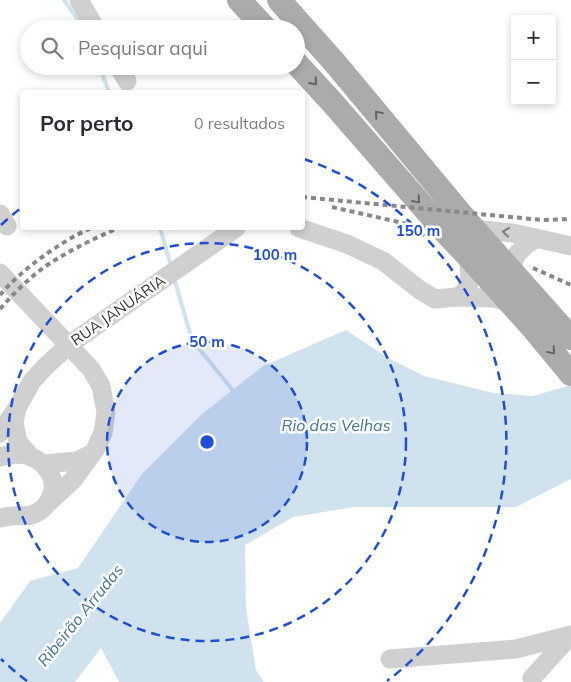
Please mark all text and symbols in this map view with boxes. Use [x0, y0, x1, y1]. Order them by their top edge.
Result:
map controls [511, 15, 556, 105]
button: + [511, 15, 556, 60]
search box [20, 20, 305, 75]
icon: search [38, 34, 66, 62]
text: Pesquisar aqui [78, 36, 208, 60]
button: − [511, 60, 556, 105]
one-way arrow [308, 76, 317, 85]
text: Por perto [40, 110, 134, 136]
one-way arrow [375, 111, 383, 120]
text: 0 resultados [194, 113, 285, 133]
one-way arrow [411, 194, 420, 203]
text: 150 m [396, 221, 440, 240]
one-way arrow [502, 227, 510, 238]
text: 100 m [253, 245, 297, 264]
street label: RUA JANUÁRIA [67, 271, 169, 349]
text: 50 m [189, 332, 225, 351]
one-way arrow [546, 345, 554, 354]
water label: Rio das Velhas [281, 415, 391, 435]
centre of rings [198, 433, 216, 451]
water label: Ribeirão Arrudas [33, 560, 127, 670]

